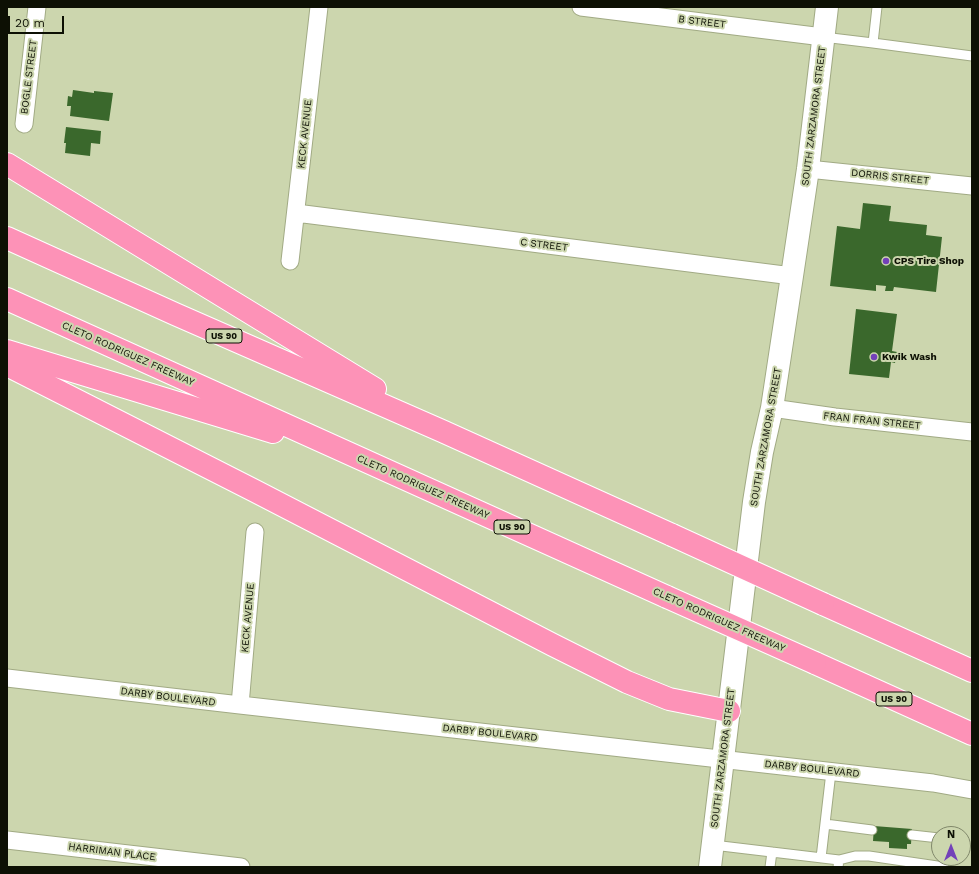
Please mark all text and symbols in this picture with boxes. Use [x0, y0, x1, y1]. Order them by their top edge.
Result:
scale bar [10, 8, 66, 34]
street label: B STREET [678, 13, 726, 31]
text: 20 m [15, 16, 45, 30]
street label: BOGLE STREET [18, 39, 40, 115]
street label: SOUTH ZARZAMORA STREET [799, 46, 829, 186]
street label: KECK AVENUE [295, 99, 315, 169]
street label: DORRIS STREET [850, 167, 930, 187]
street label: C STREET [520, 236, 568, 254]
place label: CPS Tire Shop [894, 255, 964, 267]
marker: CPS Tire Shop [881, 256, 891, 266]
street label: CLETO RODRIGUEZ FREEWAY [60, 319, 196, 389]
road number: US 90 [206, 329, 242, 343]
place label: Kwik Wash [882, 351, 937, 363]
marker: Kwik Wash [869, 352, 879, 362]
street label: SOUTH ZARZAMORA STREET [748, 367, 784, 507]
street label: FRAN FRAN STREET [823, 410, 921, 432]
street label: CLETO RODRIGUEZ FREEWAY [355, 452, 491, 522]
road number: US 90 [494, 520, 530, 534]
street label: KECK AVENUE [239, 583, 257, 653]
street label: CLETO RODRIGUEZ FREEWAY [651, 585, 787, 655]
street label: DARBY BOULEVARD [120, 685, 216, 709]
street label: SOUTH ZARZAMORA STREET [708, 688, 738, 828]
road number: US 90 [876, 692, 912, 706]
street label: DARBY BOULEVARD [442, 722, 538, 744]
street label: DARBY BOULEVARD [764, 758, 860, 780]
north arrow [931, 826, 971, 866]
text: N [947, 828, 955, 841]
street label: HARRIMAN PLACE [68, 841, 156, 863]

